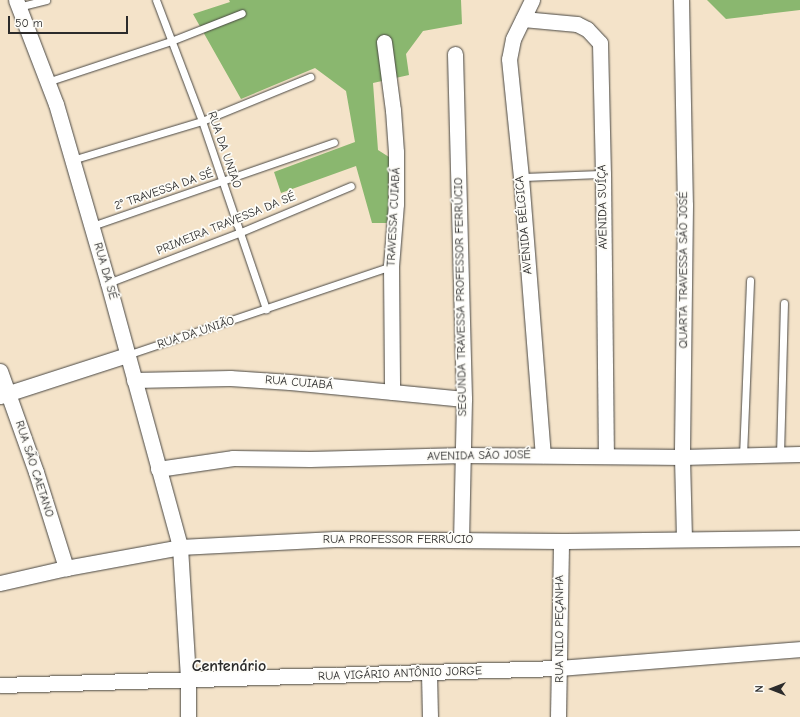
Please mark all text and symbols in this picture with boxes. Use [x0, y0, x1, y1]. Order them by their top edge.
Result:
scale bar [10, 8, 130, 34]
text: 50 m [15, 16, 43, 30]
street label: RUA DA UNIAO [204, 110, 244, 190]
street label: AVENIDA SUÍÇA [595, 164, 611, 250]
street label: 2° TRAVESSA DA SÉ [113, 166, 215, 214]
street label: TRAVESSA CUIABÁ [384, 167, 404, 267]
street label: AVENIDA BÉLGICA [513, 175, 535, 275]
street label: SEGUNDA TRAVESSA PROFESSOR FERRÚCIO [452, 177, 470, 417]
street label: PRIMEIRA TRAVESSA DA SÉ [154, 189, 298, 259]
street label: QUARTA TRAVESSA SÃO JOSÉ [677, 191, 691, 349]
street label: RUA DA SÉ [90, 241, 120, 301]
street label: RUA DA UNIÃO [156, 314, 236, 352]
street label: RUA CUIABÁ [265, 373, 333, 393]
street label: RUA SÃO CAETANO [12, 419, 56, 519]
street label: AVENIDA SÃO JOSÉ [427, 448, 531, 464]
street label: RUA PROFESSOR FERRÚCIO [323, 533, 473, 547]
street label: RUA NILO PEÇANHA [553, 575, 567, 683]
district label: Centenário [192, 656, 266, 676]
street label: RUA VIGÁRIO ANTÔNIO JORGE [318, 664, 482, 684]
north arrow [752, 669, 792, 709]
text: N [753, 685, 766, 693]

